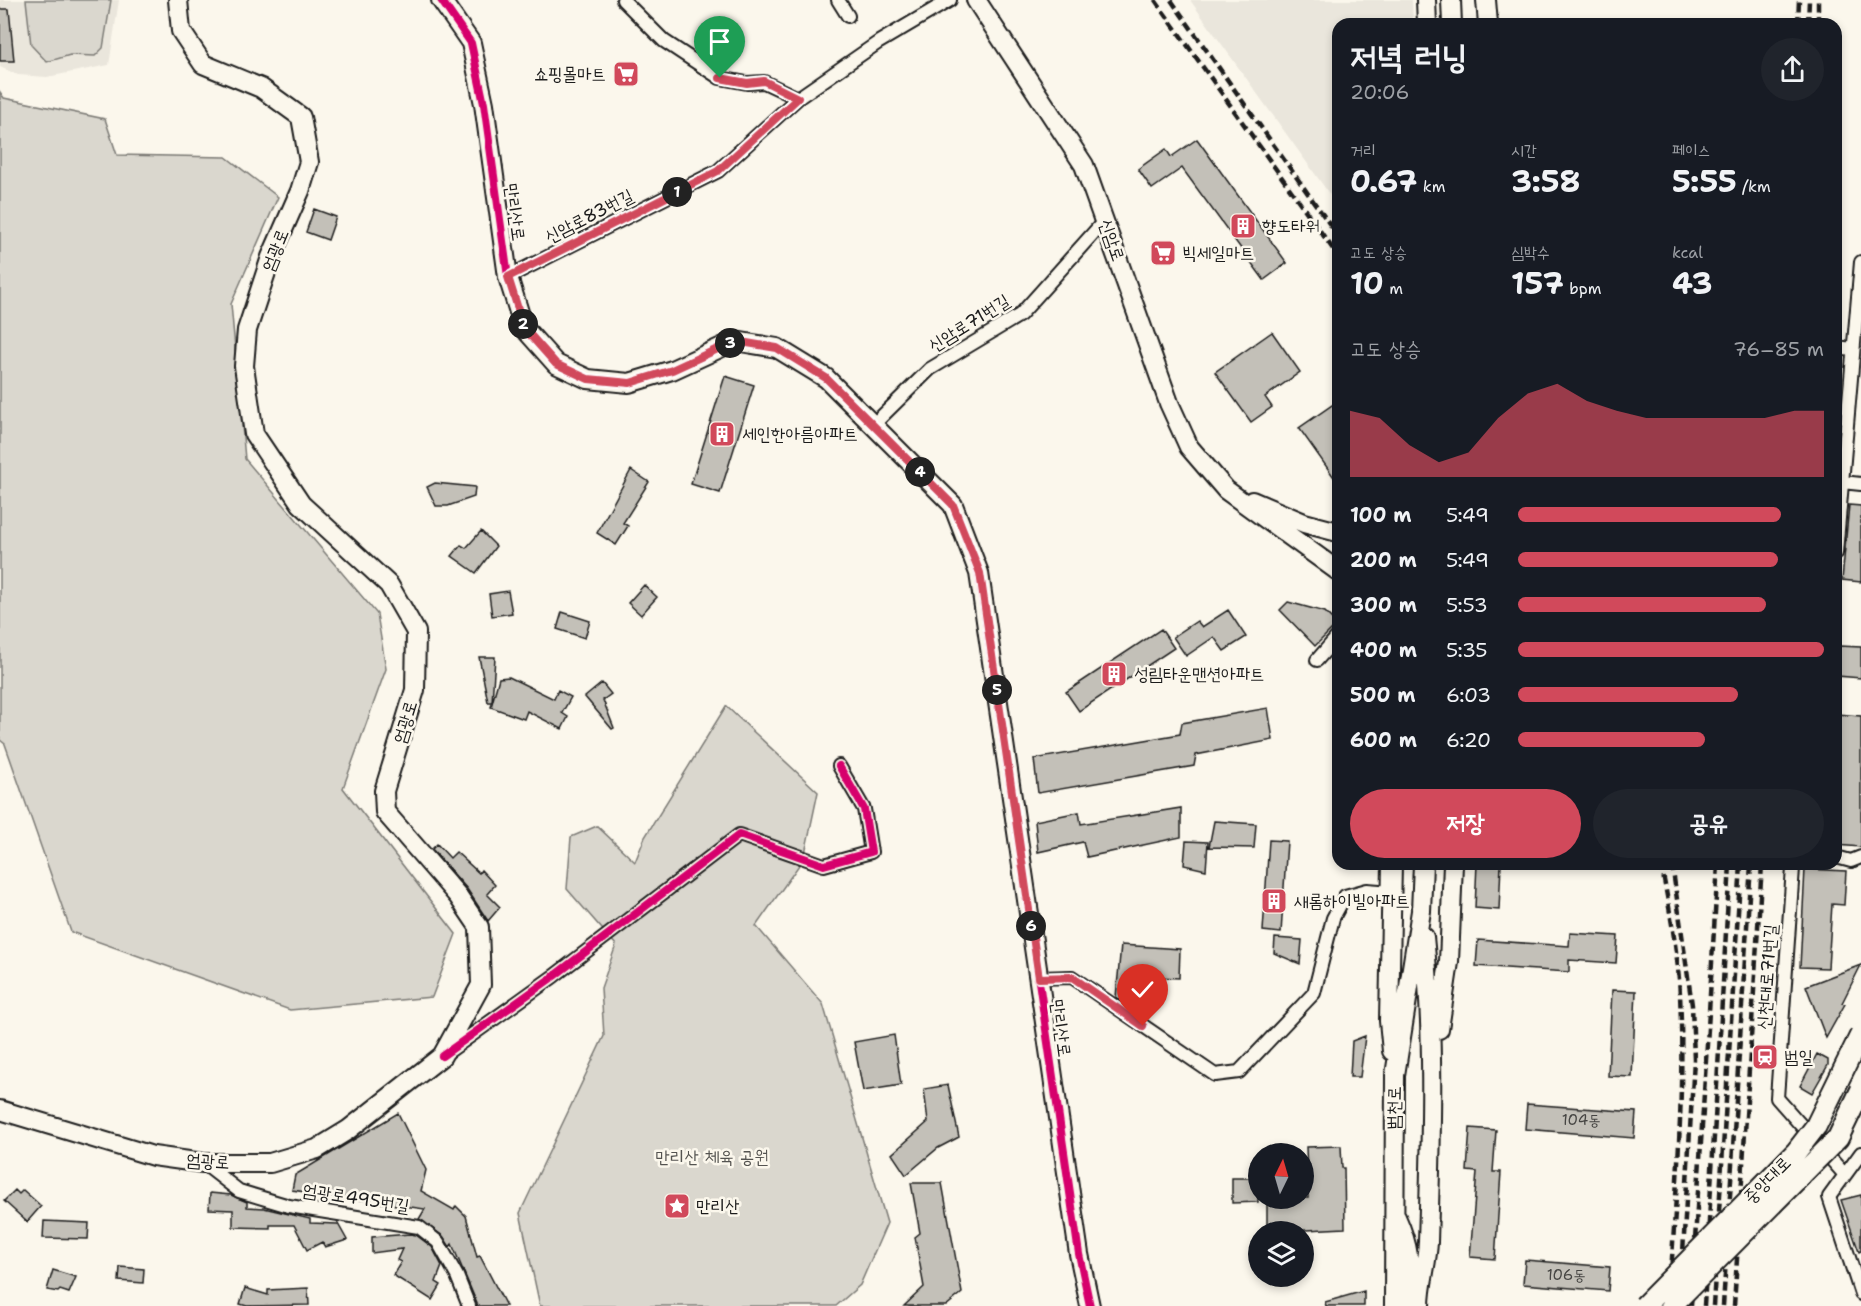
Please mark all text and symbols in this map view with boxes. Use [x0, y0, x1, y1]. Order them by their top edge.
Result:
pin [694, 16, 745, 78]
icon: arrive [703, 25, 736, 58]
text: 저녁 러닝 [1350, 34, 1468, 79]
button: share [1761, 38, 1824, 101]
supermarket icon: 쇼핑몰마트 [611, 59, 641, 89]
place label: 쇼핑몰마트 [534, 62, 606, 86]
text: 20:06 [1350, 79, 1409, 105]
text: 거리 [1350, 140, 1376, 161]
text: 시간 [1511, 140, 1537, 161]
text: 페이스 [1672, 140, 1711, 161]
text: 0.67 [1350, 161, 1417, 202]
text: 3:58 [1511, 161, 1580, 202]
text: 5:55 [1672, 161, 1737, 202]
text: km [1417, 176, 1445, 197]
text: /km [1737, 176, 1771, 197]
pin: 1 [662, 177, 692, 207]
text: 1 [673, 181, 681, 202]
street label: 만리산로 [499, 182, 531, 242]
street label: 신암로83번길 [540, 183, 638, 249]
building icon: 향도타워 [1228, 211, 1258, 241]
place label: 향도타워 [1262, 214, 1320, 238]
street label: 신암로 [1094, 216, 1130, 264]
street label: 엄광로 [256, 225, 294, 275]
supermarket icon: 빅세일마트 [1148, 238, 1178, 268]
place label: 빅세일마트 [1182, 241, 1254, 265]
text: 고도 상승 [1350, 242, 1407, 263]
text: 심박수 [1511, 242, 1550, 263]
text: kcal [1672, 242, 1703, 263]
text: 10 [1350, 263, 1384, 304]
text: 157 [1511, 263, 1564, 304]
text: 43 [1672, 263, 1712, 304]
text: m [1384, 278, 1403, 299]
text: bpm [1564, 278, 1601, 299]
street label: 신암로71번길 [924, 288, 1015, 357]
pin: 2 [508, 309, 538, 339]
text: 2 [517, 313, 529, 334]
pin: 3 [715, 328, 745, 358]
text: 3 [724, 332, 736, 353]
text: 고도 상승 [1350, 336, 1421, 362]
text: 76–85 m [1733, 336, 1824, 362]
building icon: 세인한아름아파트 [707, 419, 737, 449]
place label: 세인한아름아파트 [742, 422, 858, 446]
pin: 4 [905, 457, 935, 487]
text: 4 [914, 461, 926, 482]
text: 100 m [1350, 502, 1412, 528]
text: 5:49 [1446, 502, 1489, 528]
text: 200 m [1350, 547, 1417, 573]
text: 5:49 [1446, 547, 1489, 573]
text: 300 m [1350, 592, 1417, 618]
text: 5:53 [1446, 592, 1488, 618]
text: 400 m [1350, 637, 1417, 663]
text: 5:35 [1446, 637, 1488, 663]
building icon: 성림타운맨션아파트 [1099, 659, 1129, 689]
place label: 성림타운맨션아파트 [1134, 662, 1264, 686]
pin: 5 [982, 675, 1012, 705]
text: 5 [992, 679, 1002, 700]
text: 500 m [1350, 682, 1416, 708]
text: 6:03 [1446, 682, 1491, 708]
street label: 엄광로 [387, 698, 423, 746]
text: 600 m [1350, 727, 1417, 753]
text: 6:20 [1446, 727, 1491, 753]
button: 저장 [1350, 789, 1581, 858]
button: 공유 [1593, 789, 1824, 858]
building icon: 새롬하이빌아파트 [1259, 886, 1289, 916]
place label: 새롬하이빌아파트 [1294, 889, 1410, 913]
pin: 6 [1016, 911, 1046, 941]
text: 6 [1025, 915, 1037, 936]
street label: 신천대로71번길 [1751, 923, 1783, 1031]
pin [1117, 964, 1168, 1026]
icon: check [1126, 973, 1159, 1006]
street label: 만리산로 [1045, 998, 1077, 1058]
station icon: 범일 [1750, 1042, 1780, 1072]
place label: 범일 [1784, 1045, 1813, 1069]
street label: 범천로 [1382, 1086, 1406, 1130]
house number: 104동 [1562, 1110, 1600, 1130]
north arrow [1248, 1143, 1314, 1209]
map controls [1248, 1143, 1314, 1287]
park label: 만리산 체육 공원 [655, 1145, 769, 1169]
street label: 엄광로 [185, 1148, 231, 1174]
street label: 중앙대로 [1738, 1151, 1796, 1209]
street label: 엄광로495번길 [301, 1178, 412, 1218]
place icon: 만리산 [662, 1191, 692, 1221]
place label: 만리산 [696, 1194, 740, 1218]
button: layers [1248, 1221, 1314, 1287]
house number: 106동 [1547, 1265, 1585, 1285]

